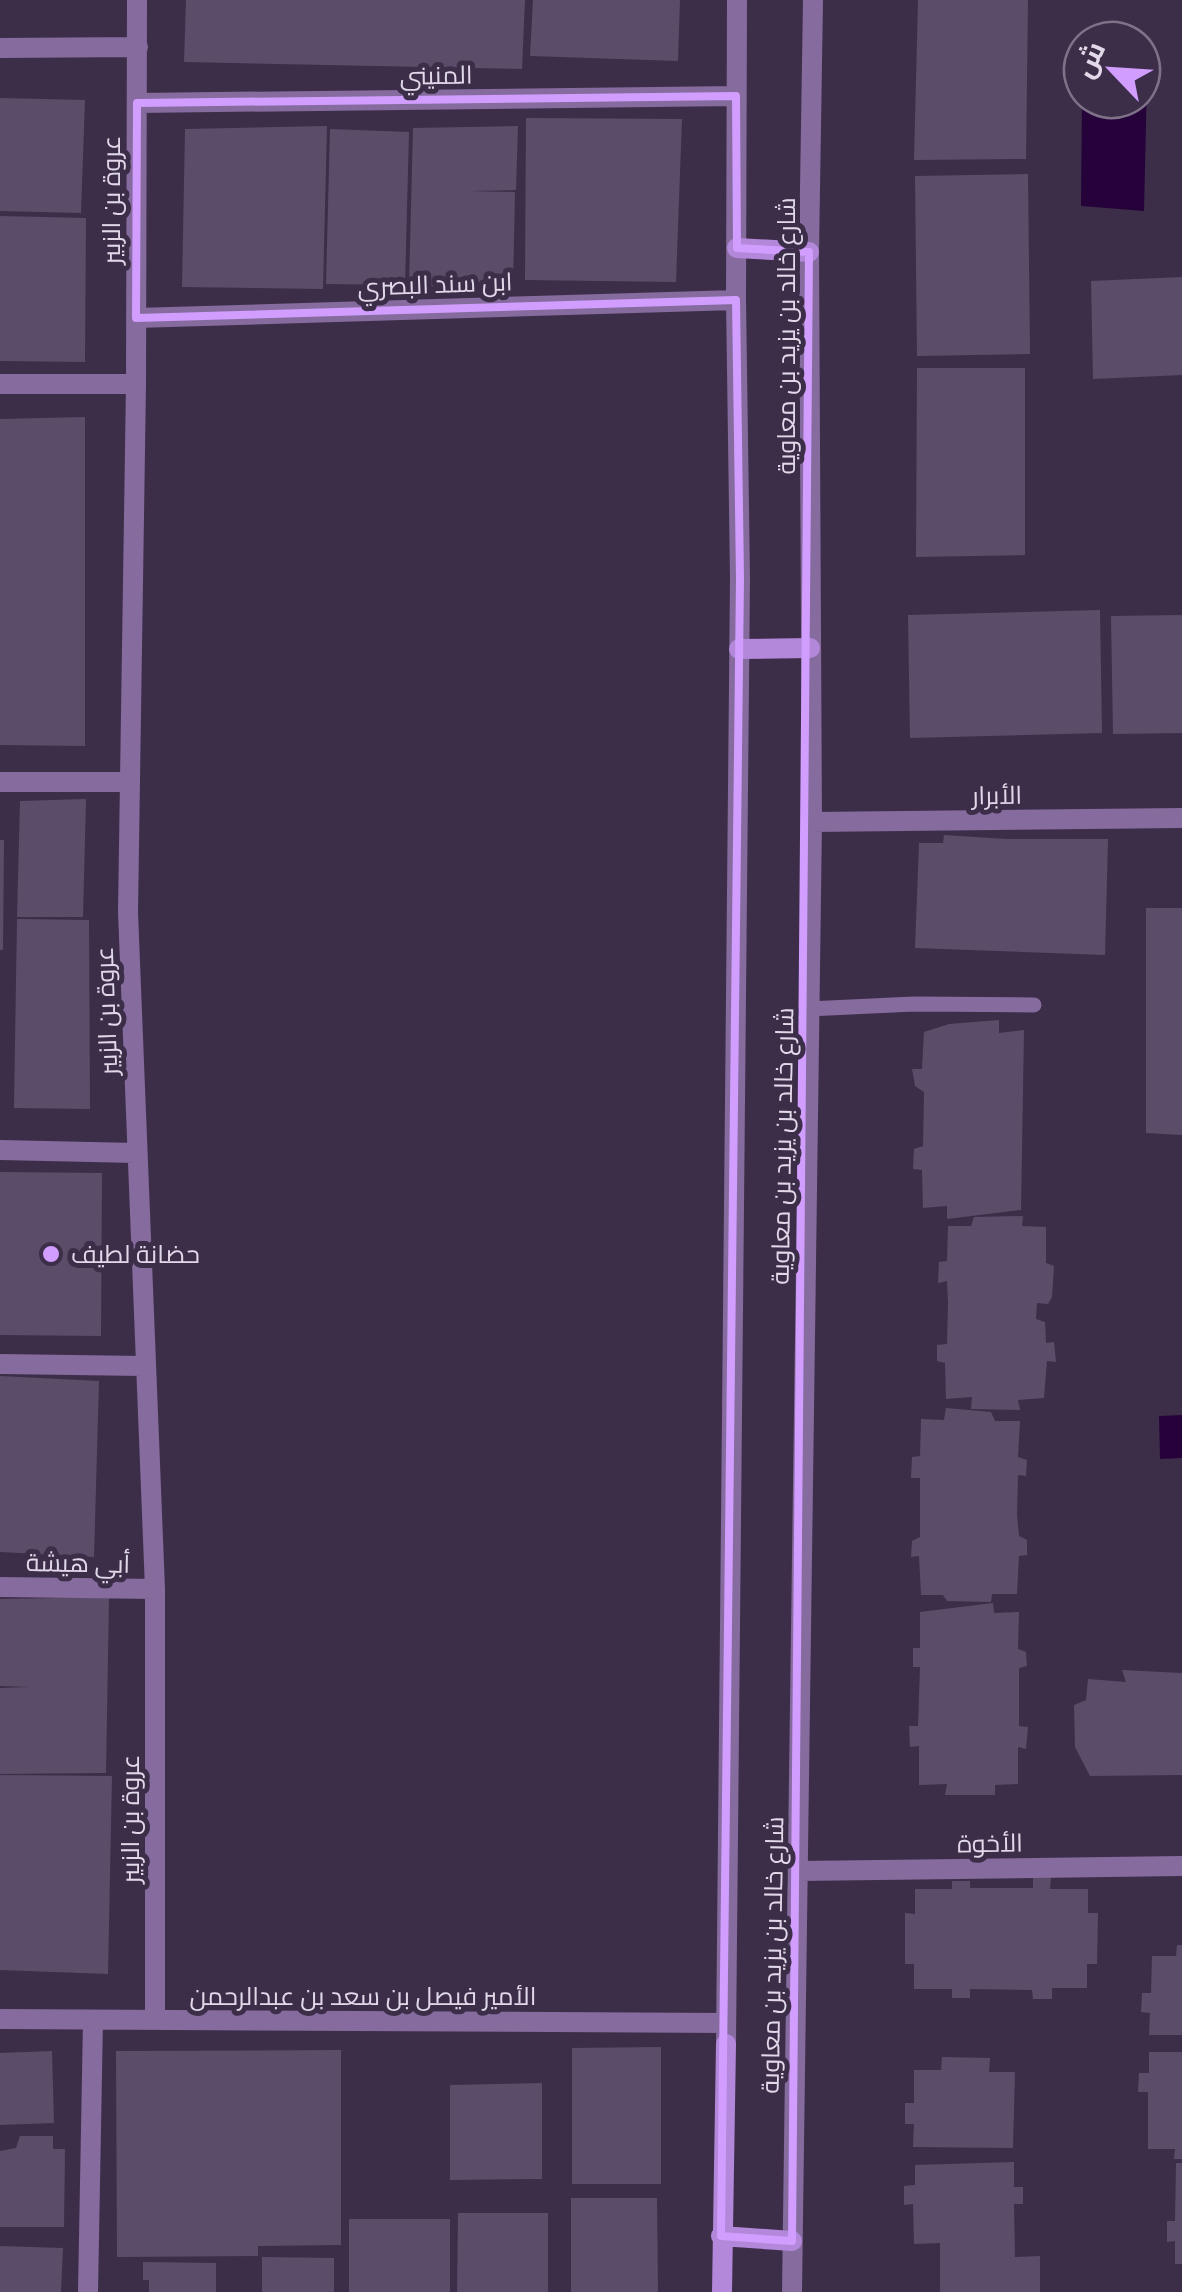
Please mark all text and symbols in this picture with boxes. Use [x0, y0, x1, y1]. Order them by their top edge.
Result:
north arrow [1062, 20, 1162, 120]
text: ش [1067, 36, 1112, 83]
street label: المنيني [399, 60, 473, 96]
street label: عروة بن الزبير [97, 136, 126, 266]
street label: شارع خالد بن يزيد بن معاوية [772, 197, 803, 475]
street label: ابن سند البصري [357, 267, 513, 307]
street label: الأبرار [970, 781, 1022, 810]
street label: عروة بن الزبير [90, 946, 123, 1078]
street label: شارع خالد بن يزيد بن معاوية [766, 1007, 801, 1285]
place label: حضانة لطيف [71, 1240, 200, 1268]
marker: حضانة لطيف [40, 1243, 62, 1265]
street label: أبي هيشة [25, 1546, 130, 1584]
street label: عروة بن الزبير [116, 1755, 145, 1885]
street label: شارع خالد بن يزيد بن معاوية [756, 1816, 791, 2094]
street label: الأخوة [957, 1828, 1023, 1859]
street label: الأمير فيصل بن سعد بن عبدالرحمن [190, 1982, 536, 2011]

